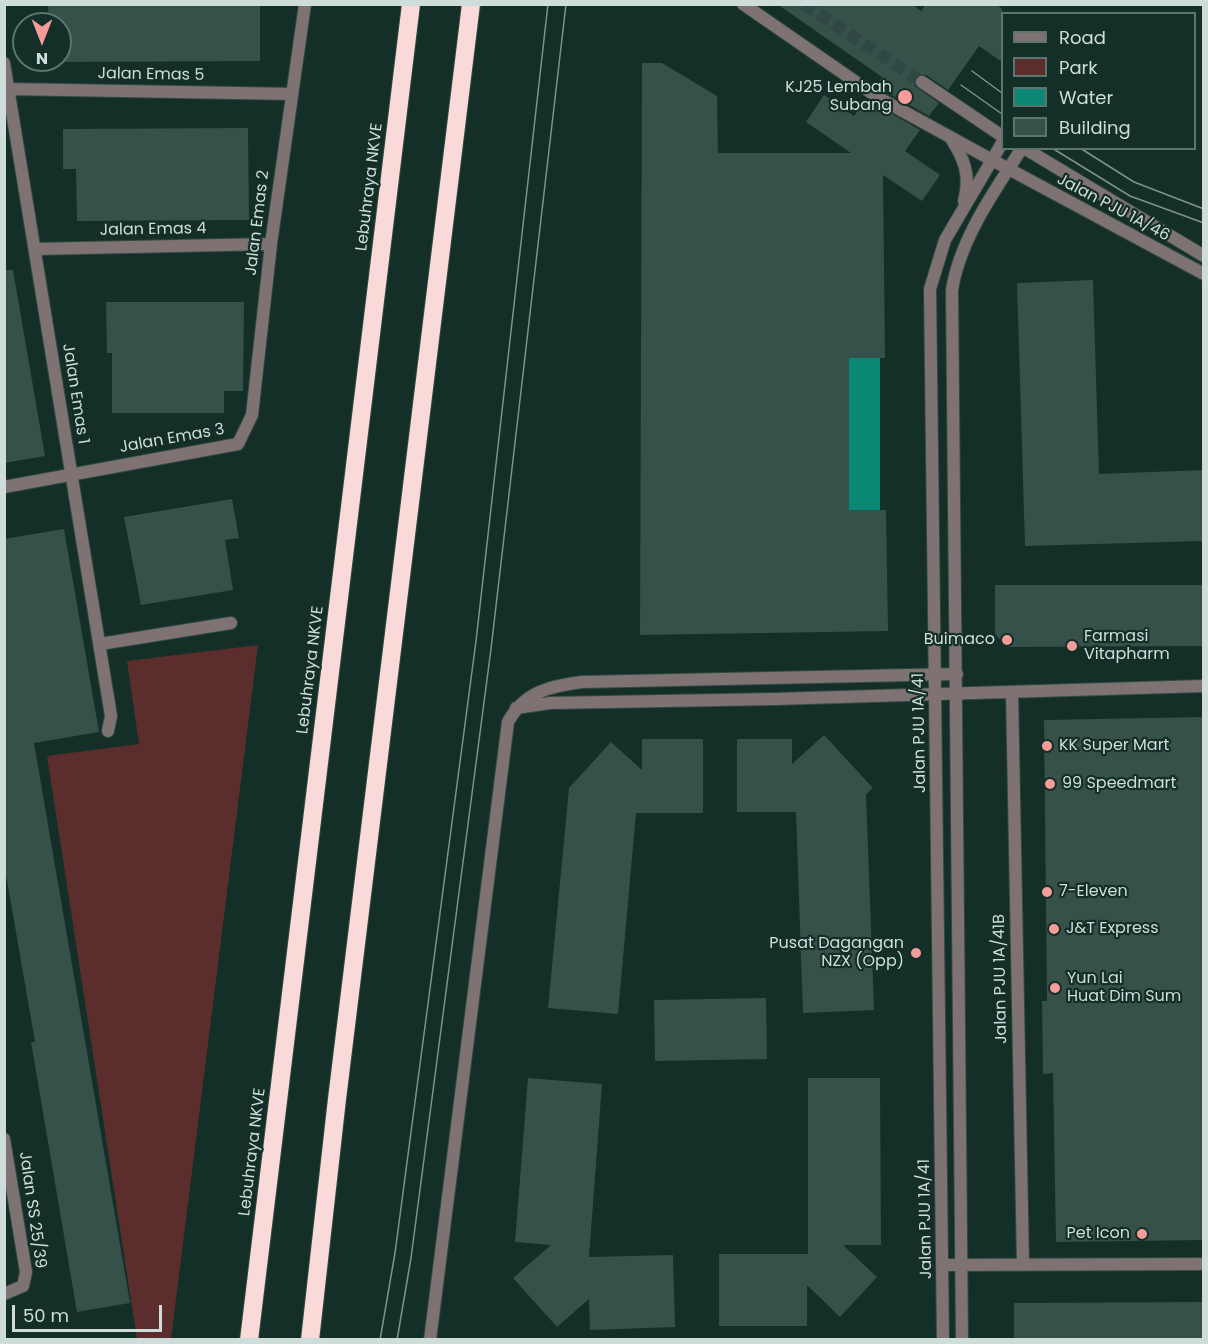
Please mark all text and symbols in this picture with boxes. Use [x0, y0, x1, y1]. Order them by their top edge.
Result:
north arrow [12, 12, 72, 72]
legend [1001, 12, 1196, 150]
text: Road [1059, 25, 1106, 50]
text: N [36, 47, 48, 70]
text: Park [1059, 55, 1098, 80]
street label: Jalan Emas 5 [97, 64, 205, 86]
place label: KJ25 Lembah Subang [785, 78, 892, 116]
text: Water [1059, 85, 1113, 110]
marker: KJ25 Lembah Subang [896, 88, 914, 106]
text: Building [1059, 115, 1131, 140]
street label: Lebuhraya NKVE [353, 122, 387, 252]
street label: Jalan Emas 2 [242, 169, 274, 277]
street label: Jalan PJU 1A/46 [1053, 170, 1173, 246]
street label: Jalan Emas 4 [99, 219, 207, 241]
street label: Jalan Emas 1 [58, 342, 92, 446]
street label: Jalan Emas 3 [118, 420, 226, 458]
street label: Lebuhraya NKVE [294, 605, 328, 735]
place label: Farmasi Vitapharm [1084, 627, 1170, 665]
place label: Buimaco [924, 630, 995, 650]
marker: Buimaco [1000, 633, 1014, 647]
marker: Farmasi Vitapharm [1065, 639, 1079, 653]
street label: Jalan PJU 1A/41 [909, 673, 931, 793]
place label: KK Super Mart [1059, 736, 1169, 756]
marker: KK Super Mart [1040, 739, 1054, 753]
place label: 99 Speedmart [1062, 774, 1176, 794]
marker: 99 Speedmart [1043, 777, 1057, 791]
place label: 7-Eleven [1059, 882, 1128, 902]
marker: 7-Eleven [1040, 885, 1054, 899]
street label: Jalan PJU 1A/41B [990, 914, 1012, 1044]
place label: J&T Express [1066, 919, 1159, 939]
marker: J&T Express [1047, 922, 1061, 936]
place label: Pusat Dagangan NZX (Opp) [769, 934, 904, 972]
marker: Pusat Dagangan NZX (Opp) [909, 946, 923, 960]
place label: Yun Lai Huat Dim Sum [1067, 969, 1181, 1007]
marker: Yun Lai Huat Dim Sum [1048, 981, 1062, 995]
street label: Lebuhraya NKVE [236, 1087, 270, 1217]
street label: Jalan SS 25/39 [14, 1150, 50, 1270]
street label: Jalan PJU 1A/41 [915, 1159, 937, 1279]
place label: Pet Icon [1067, 1224, 1130, 1244]
marker: Pet Icon [1135, 1227, 1149, 1241]
scale bar [15, 1293, 165, 1331]
text: 50 m [23, 1303, 69, 1328]

